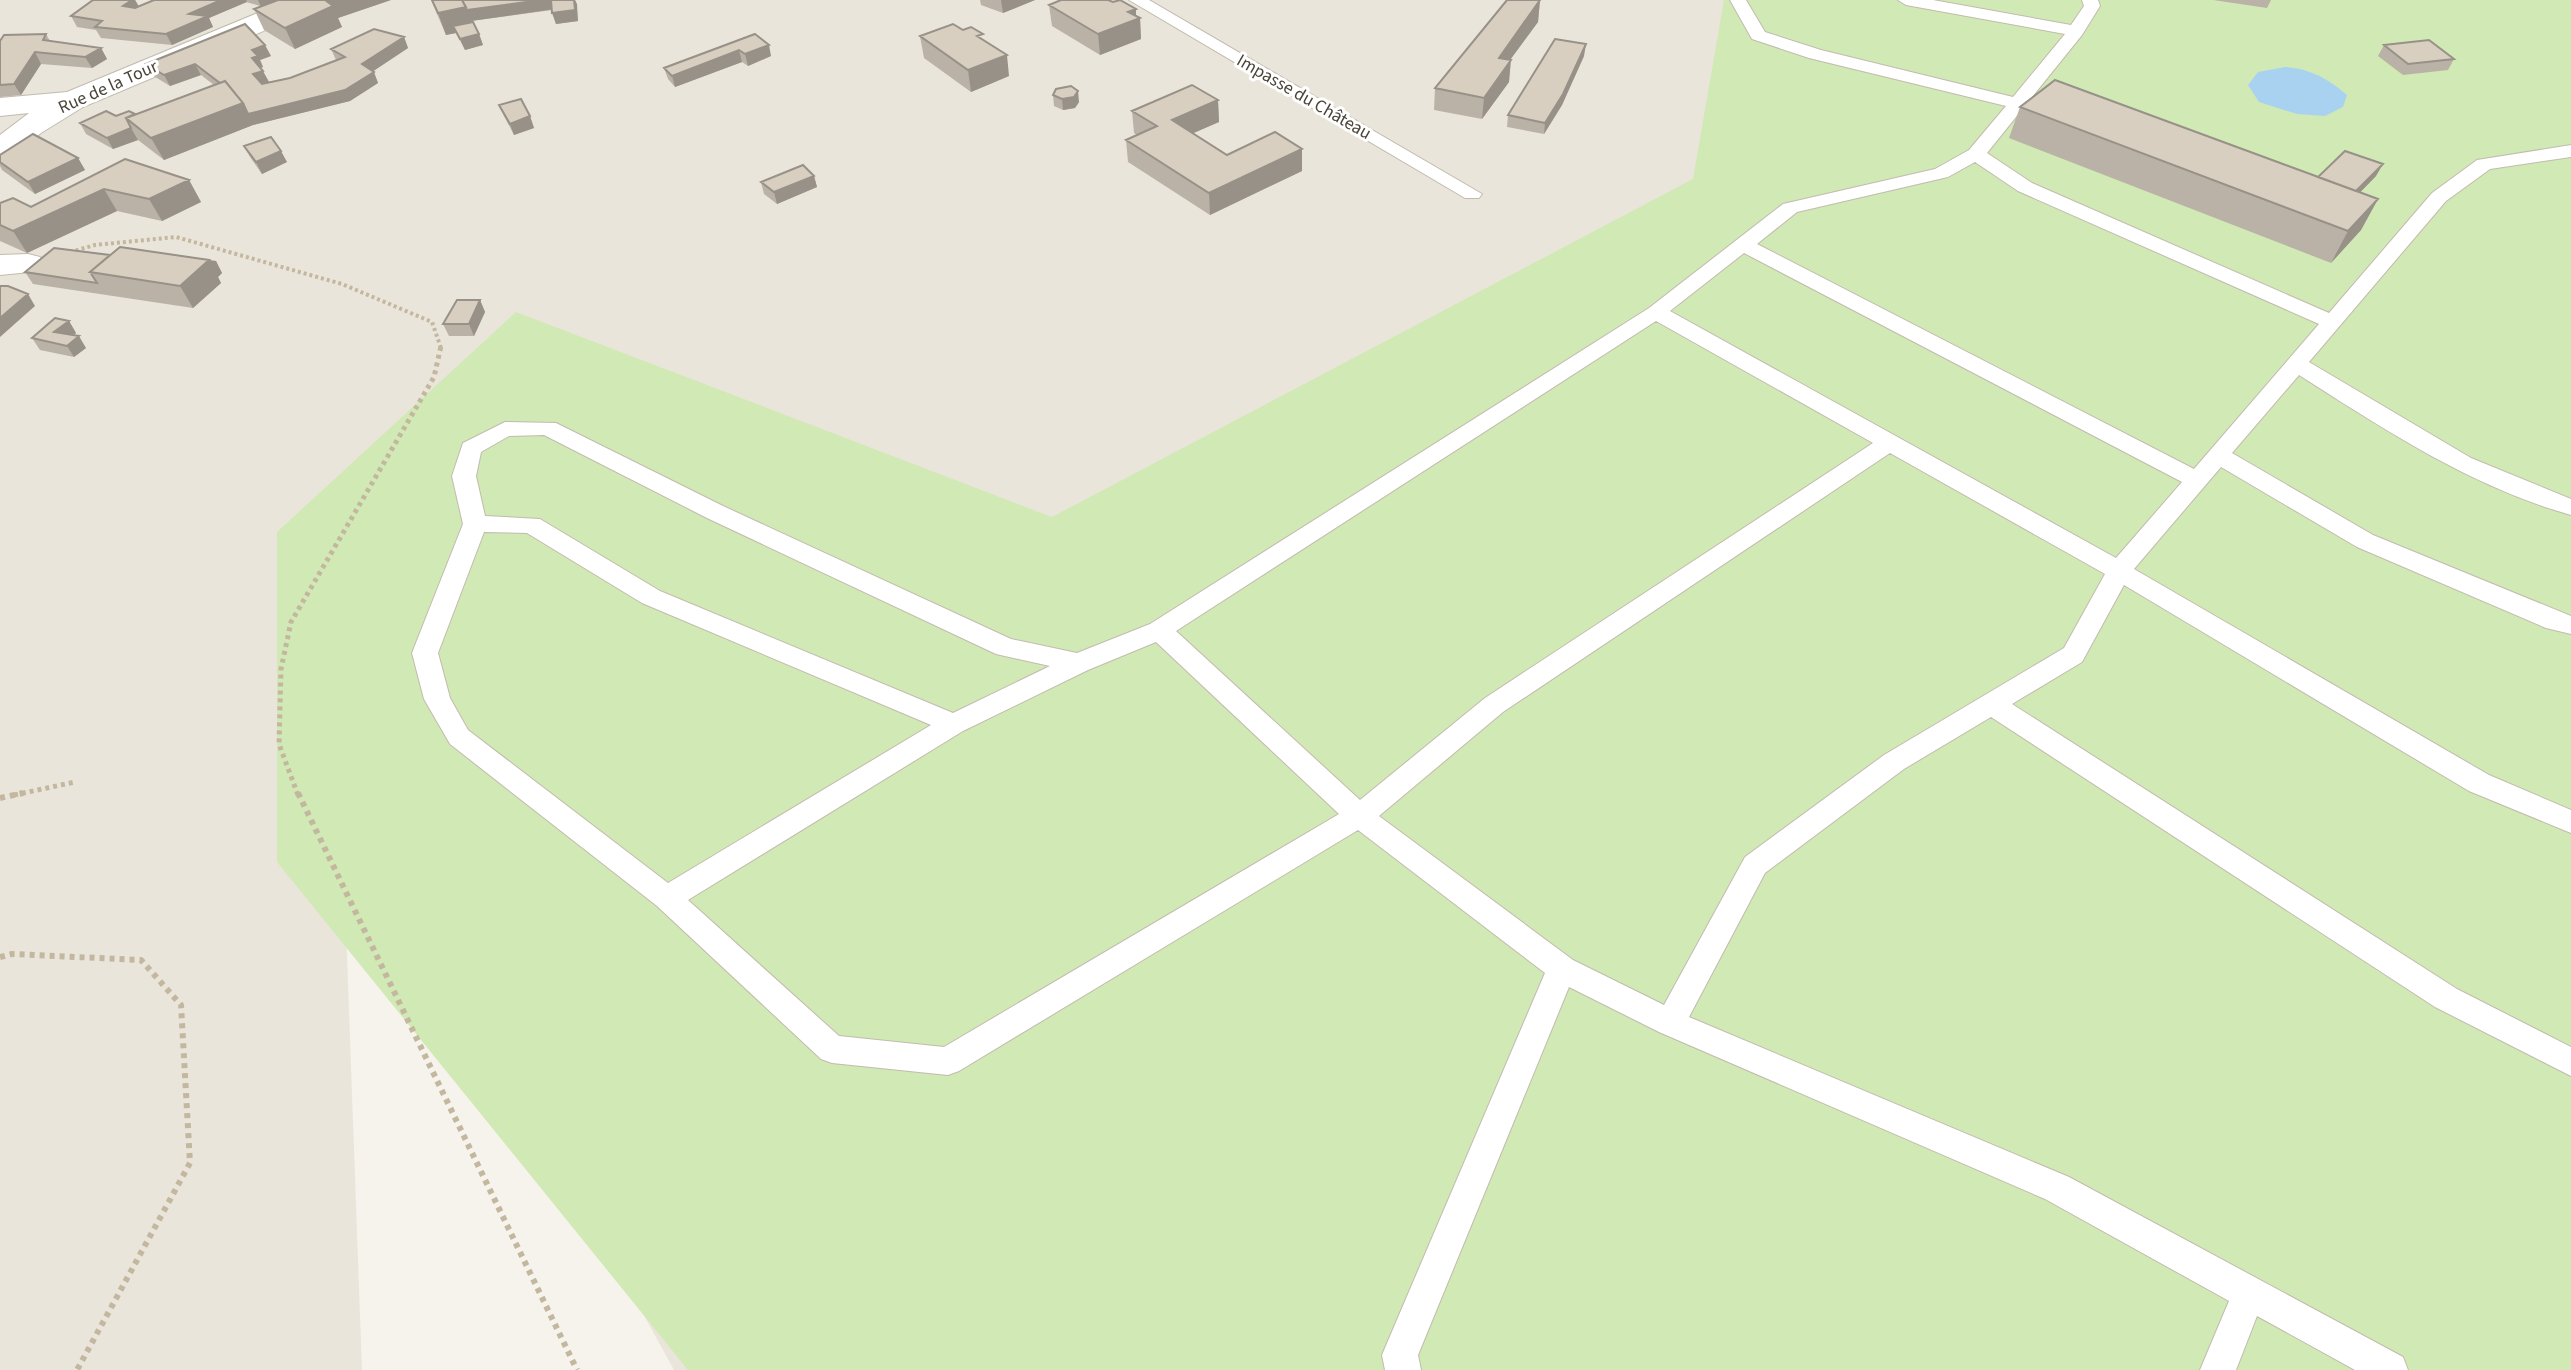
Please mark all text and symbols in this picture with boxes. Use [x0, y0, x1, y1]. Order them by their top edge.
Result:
street label: Impasse du Château [1232, 48, 1376, 146]
street label: Rue de la Tour [54, 54, 162, 120]

